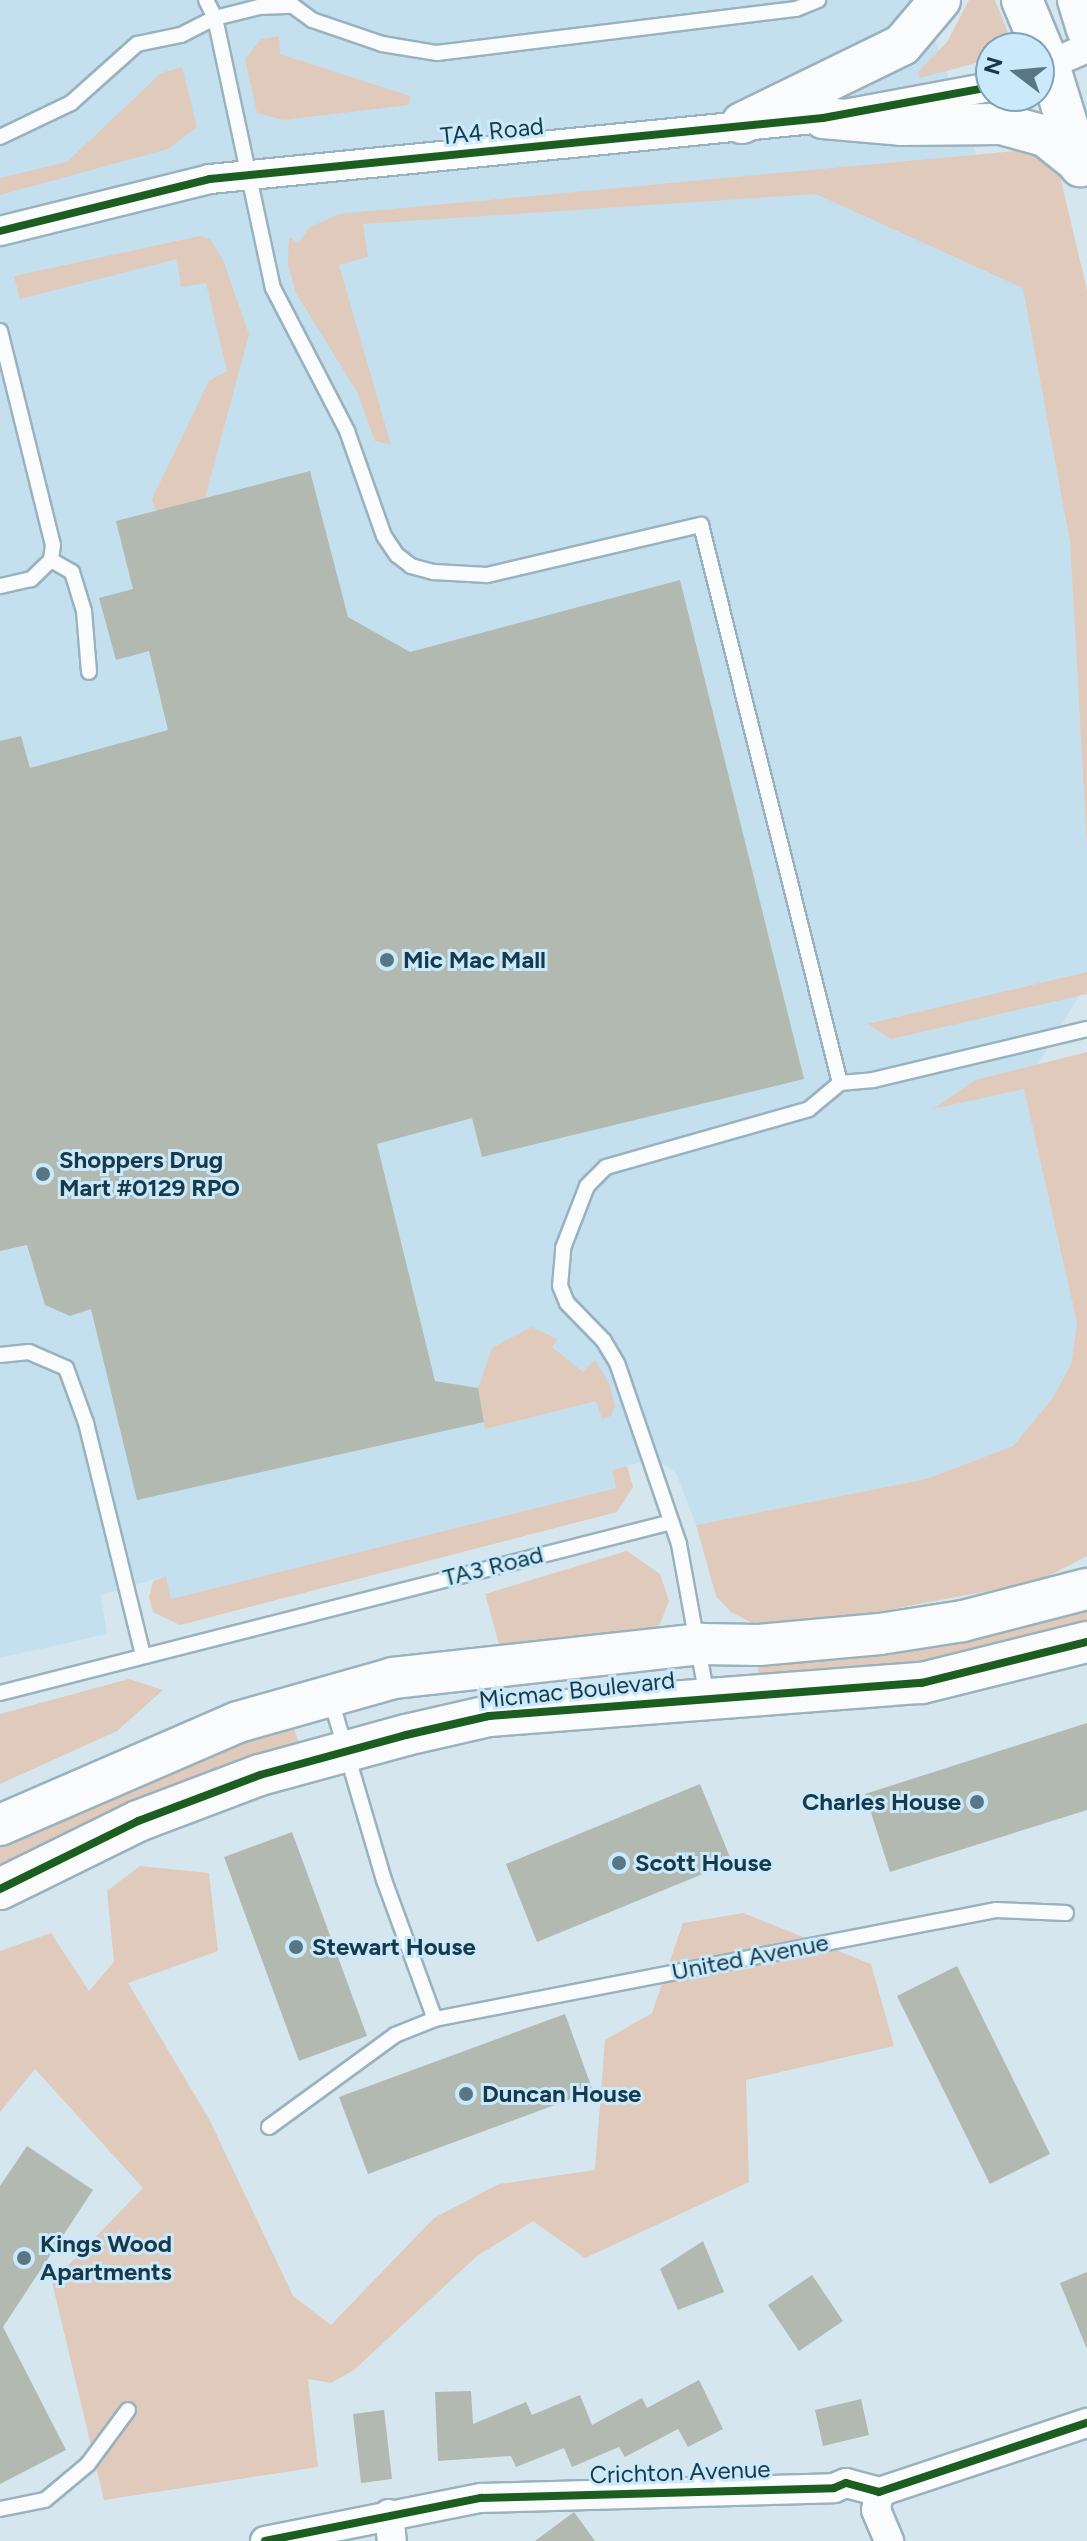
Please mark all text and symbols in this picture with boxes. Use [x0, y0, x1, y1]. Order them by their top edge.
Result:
north arrow [975, 32, 1055, 112]
text: N [978, 54, 1009, 78]
street label: TA4 Road [439, 111, 545, 151]
place label: Mic Mac Mall [403, 946, 546, 974]
marker: Mic Mac Mall [378, 951, 396, 969]
place label: Shoppers Drug Mart #0129 RPO [59, 1146, 240, 1202]
marker: Shoppers Drug Mart #0129 RPO [34, 1165, 52, 1183]
street label: TA3 Road [440, 1540, 546, 1592]
street label: Micmac Boulevard [477, 1665, 677, 1715]
place label: Charles House [802, 1788, 961, 1816]
marker: Charles House [968, 1793, 986, 1811]
place label: Scott House [635, 1849, 772, 1877]
marker: Scott House [610, 1854, 628, 1872]
street label: United Avenue [669, 1928, 831, 1986]
place label: Stewart House [312, 1933, 476, 1961]
marker: Stewart House [287, 1938, 305, 1956]
place label: Duncan House [482, 2080, 641, 2108]
marker: Duncan House [457, 2085, 475, 2103]
place label: Kings Wood Apartments [40, 2230, 172, 2286]
marker: Kings Wood Apartments [15, 2249, 33, 2267]
street label: Crichton Avenue [589, 2454, 771, 2490]

